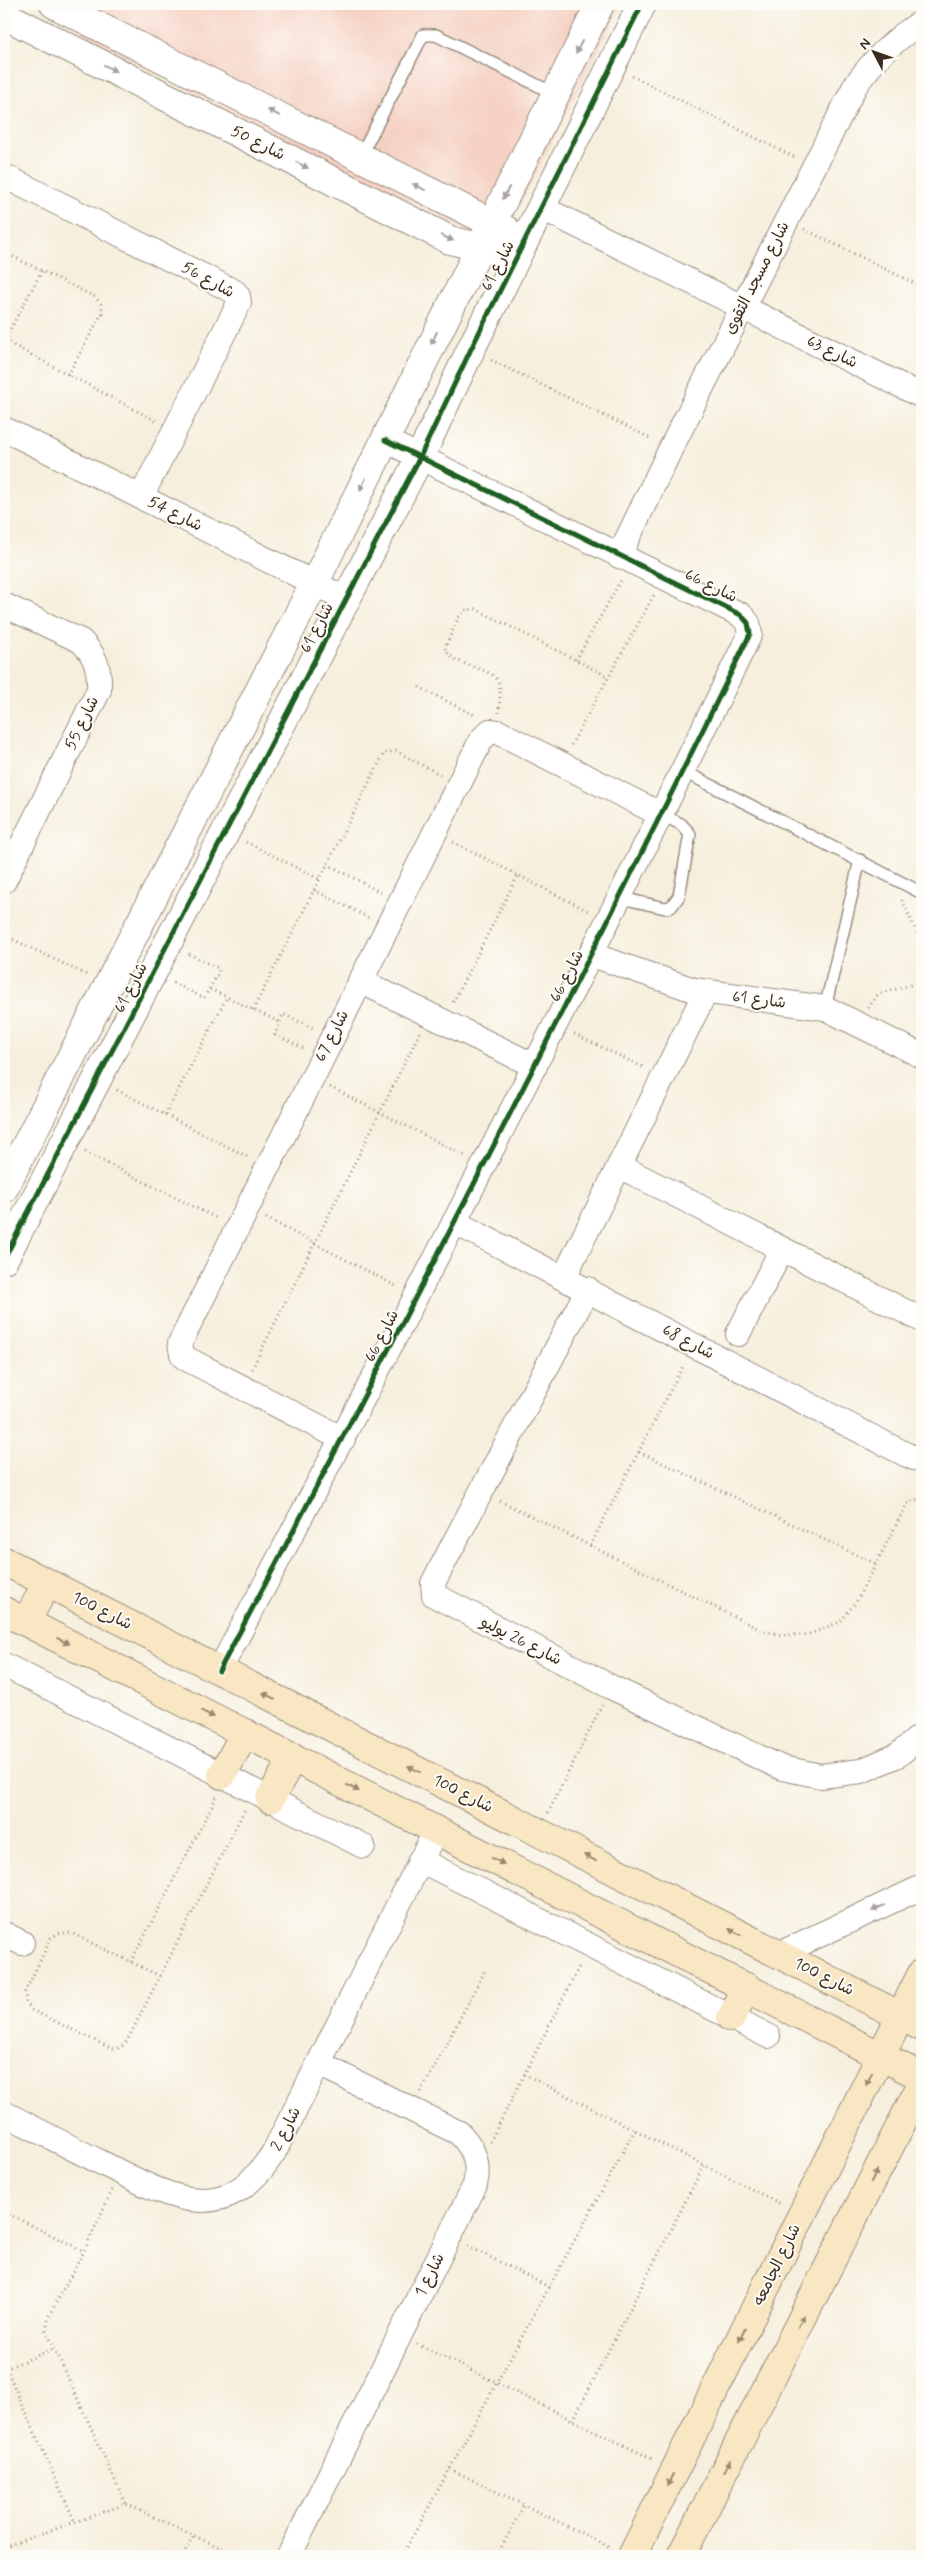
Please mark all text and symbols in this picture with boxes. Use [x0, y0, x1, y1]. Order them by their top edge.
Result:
north arrow [848, 28, 898, 78]
text: N [855, 35, 875, 54]
one-way arrow [574, 40, 583, 55]
one-way arrow [103, 64, 117, 72]
one-way arrow [267, 109, 281, 117]
street label: شارع 50 [228, 121, 288, 165]
one-way arrow [294, 161, 309, 169]
one-way arrow [412, 183, 426, 191]
one-way arrow [502, 185, 510, 200]
street label: شارع مسجد التقوى [719, 218, 795, 338]
one-way arrow [440, 235, 454, 243]
street label: شارع 61 [476, 237, 520, 295]
street label: شارع 56 [178, 257, 238, 303]
one-way arrow [430, 331, 438, 346]
street label: شارع 63 [803, 331, 861, 373]
one-way arrow [359, 477, 367, 492]
street label: شارع 54 [144, 491, 206, 537]
street label: شارع 66 [681, 564, 741, 608]
street label: شارع 61 [295, 599, 339, 657]
street label: شارع 55 [60, 693, 104, 753]
street label: شارع 66 [545, 946, 589, 1006]
street label: شارع 61 [109, 959, 153, 1017]
street label: شارع 61 [731, 986, 787, 1014]
street label: شارع 67 [310, 1007, 354, 1065]
street label: شارع 66 [360, 1306, 404, 1366]
street label: شارع 68 [658, 1320, 718, 1364]
street label: شارع 100 [68, 1587, 136, 1635]
street label: شارع 26 يوليو [476, 1611, 565, 1670]
one-way arrow [56, 1637, 70, 1645]
one-way arrow [262, 1692, 276, 1700]
one-way arrow [201, 1710, 215, 1718]
one-way arrow [407, 1765, 421, 1773]
street label: شارع 100 [429, 1770, 497, 1818]
one-way arrow [346, 1784, 360, 1792]
one-way arrow [583, 1854, 598, 1862]
one-way arrow [491, 1857, 505, 1865]
one-way arrow [871, 1904, 885, 1912]
one-way arrow [728, 1928, 743, 1936]
street label: شارع 100 [790, 1953, 858, 2001]
one-way arrow [865, 2072, 873, 2087]
street label: شارع 2 [266, 2103, 306, 2155]
one-way arrow [870, 2169, 879, 2184]
street label: شارع الجامعه [748, 2221, 806, 2309]
street label: شارع 1 [410, 2250, 450, 2300]
one-way arrow [797, 2314, 805, 2328]
one-way arrow [738, 2328, 746, 2342]
one-way arrow [723, 2459, 731, 2473]
one-way arrow [666, 2473, 674, 2487]

